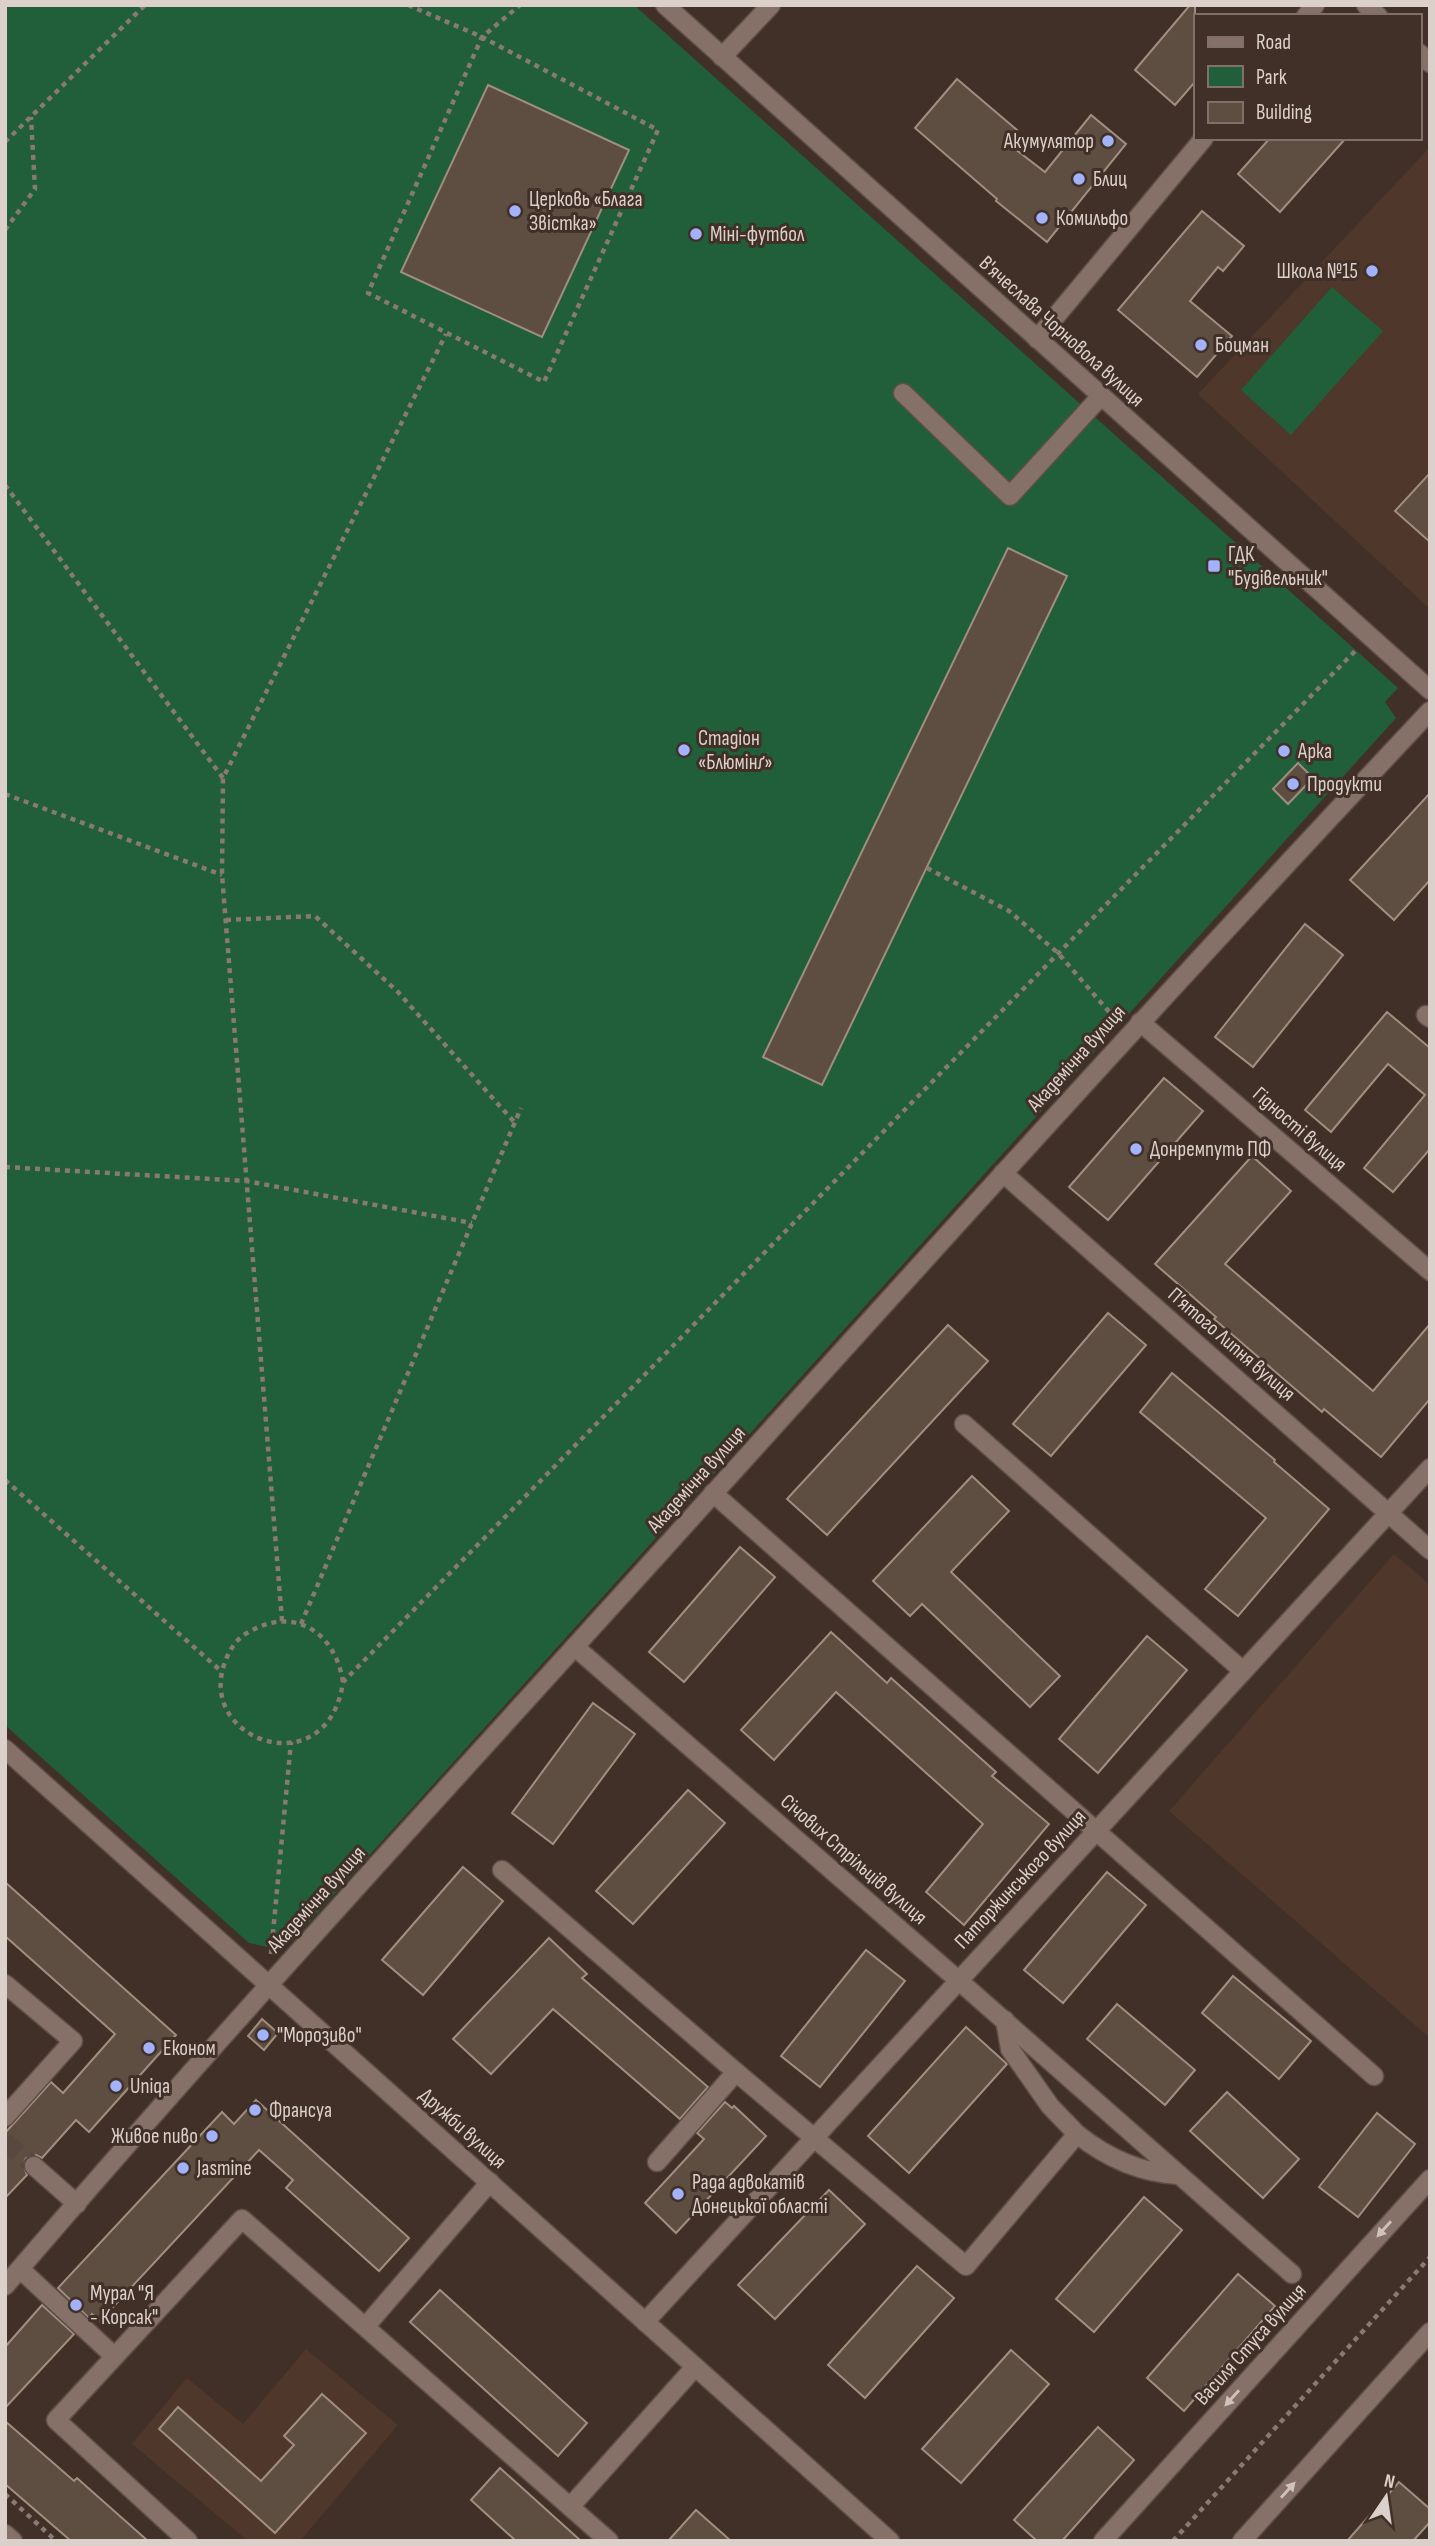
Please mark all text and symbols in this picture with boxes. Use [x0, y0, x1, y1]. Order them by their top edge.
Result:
legend [1194, 14, 1421, 140]
text: Road [1256, 30, 1291, 55]
text: Park [1256, 65, 1287, 90]
text: Building [1256, 100, 1312, 125]
place label: Акумулятор [1003, 129, 1094, 154]
marker: Акумулятор [1100, 133, 1116, 149]
place label: Блиц [1093, 167, 1127, 192]
marker: Блиц [1071, 171, 1087, 187]
place label: Церковь «Блага Звістка» [529, 187, 642, 236]
marker: Церковь «Блага Звістка» [507, 203, 523, 219]
place label: Комильфо [1056, 206, 1128, 231]
marker: Комильфо [1034, 210, 1050, 226]
place label: Міні-футбол [710, 222, 805, 247]
marker: Міні-футбол [688, 226, 704, 242]
street label: В'ячеслава Чорновола вулиця [974, 251, 1149, 412]
place label: Школа №15 [1277, 259, 1358, 284]
marker: Школа №15 [1364, 263, 1380, 279]
place label: Боцман [1215, 333, 1269, 358]
marker: Боцман [1193, 337, 1209, 353]
place label: ГДК "Будівельник" [1228, 542, 1328, 591]
marker: ГДК "Будівельник" [1206, 558, 1222, 574]
place label: Стадіон «Блюмінґ» [698, 726, 773, 775]
place label: Арка [1297, 739, 1332, 764]
marker: Стадіон «Блюмінґ» [676, 742, 692, 758]
marker: Арка [1276, 743, 1292, 759]
place label: Продукти [1307, 772, 1382, 797]
marker: Продукти [1285, 776, 1301, 792]
street label: Академічна вулиця [1021, 1000, 1131, 1118]
street label: Гідності вулиця [1247, 1082, 1352, 1177]
place label: Донремпуть ПФ [1150, 1137, 1271, 1162]
marker: Донремпуть ПФ [1128, 1141, 1144, 1157]
street label: П’ятого Липня вулиця [1163, 1282, 1301, 1407]
street label: Академічна вулиця [641, 1421, 751, 1539]
street label: Січових Стрільців вулиця [775, 1789, 932, 1930]
street label: Паторжинського вулиця [949, 1805, 1091, 1954]
street label: Академічна вулиця [261, 1841, 371, 1959]
place label: "Морозиво" [277, 2023, 362, 2048]
marker: "Морозиво" [255, 2027, 271, 2043]
place label: Економ [163, 2036, 216, 2061]
marker: Економ [141, 2040, 157, 2056]
place label: Uniqa [130, 2074, 170, 2099]
marker: Uniqa [108, 2078, 124, 2094]
street label: Дружби вулиця [414, 2083, 511, 2174]
place label: Франсуа [269, 2098, 332, 2123]
marker: Франсуа [247, 2102, 263, 2118]
place label: Живое пиво [111, 2124, 198, 2149]
marker: Живое пиво [204, 2128, 220, 2144]
place label: Jasmine [196, 2156, 252, 2181]
marker: Jasmine [175, 2160, 191, 2176]
place label: Рада адвокатів Донецької області [692, 2170, 828, 2219]
marker: Рада адвокатів Донецької області [670, 2186, 686, 2202]
one-way arrow [1376, 2220, 1392, 2238]
street label: Василя Стуса вулиця [1189, 2279, 1311, 2410]
place label: Мурал "Я - Корсак" [90, 2281, 158, 2330]
marker: Мурал "Я - Корсак" [68, 2297, 84, 2313]
one-way arrow [1224, 2389, 1240, 2407]
north arrow [1351, 2462, 1421, 2532]
text: N [1382, 2470, 1397, 2494]
one-way arrow [1279, 2482, 1295, 2499]

